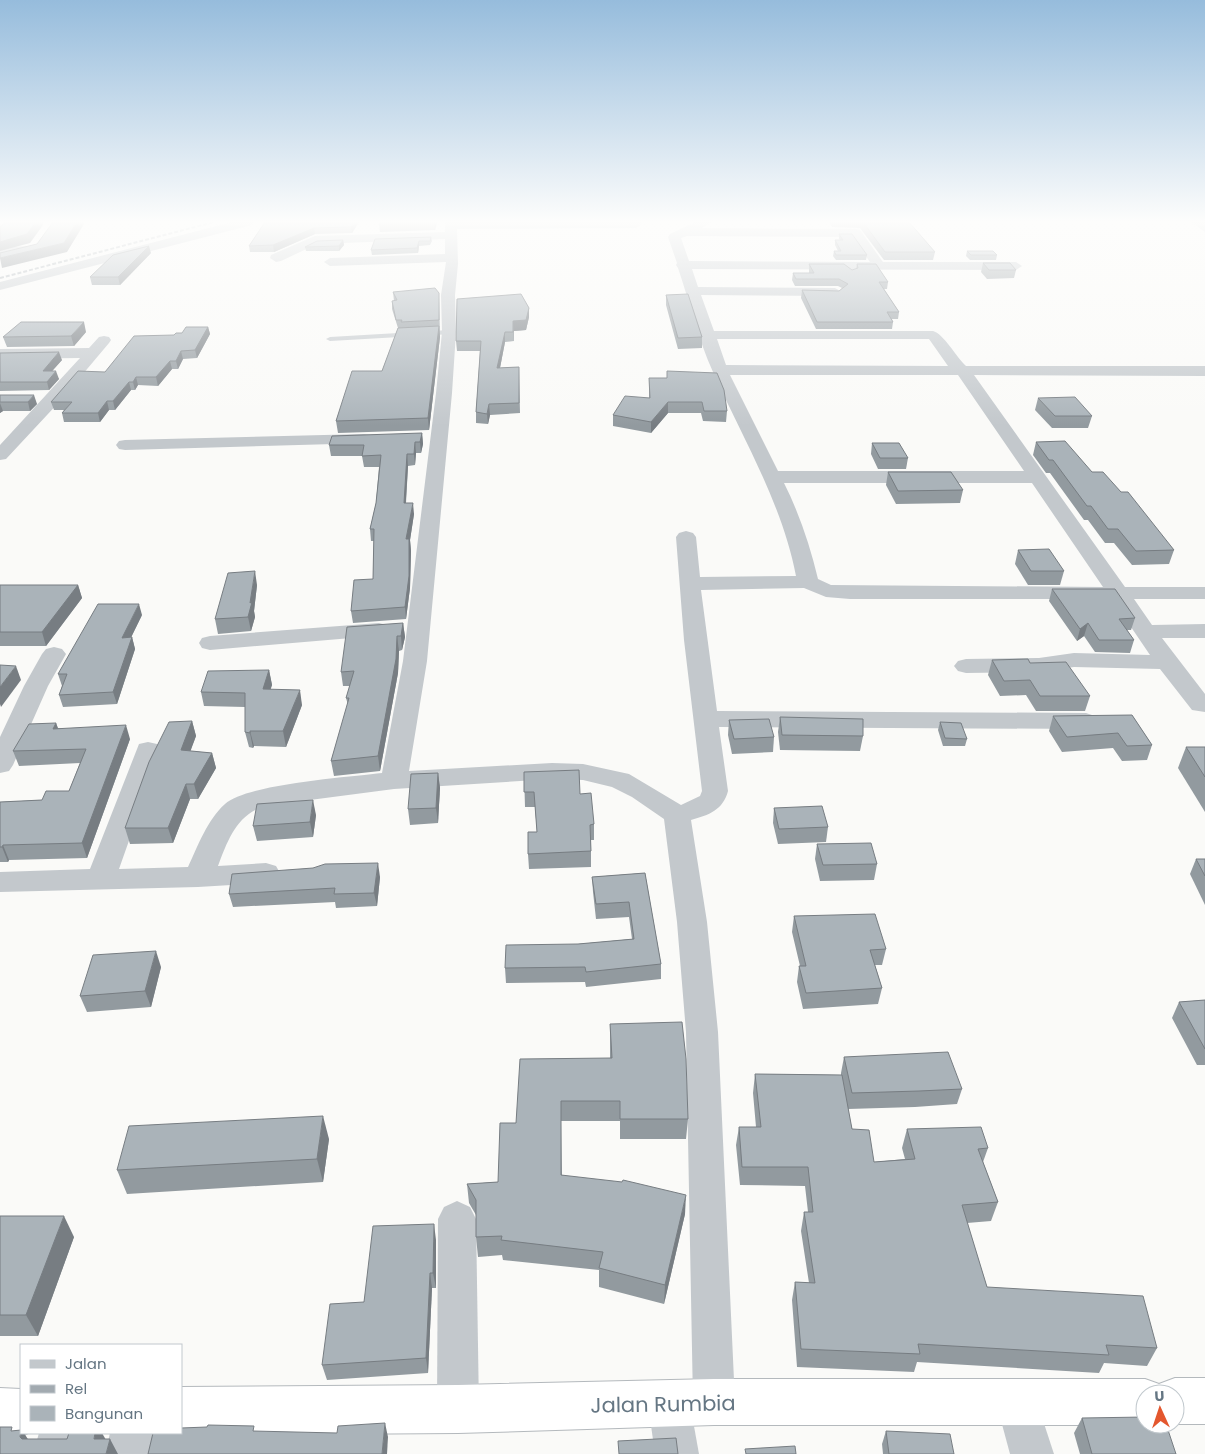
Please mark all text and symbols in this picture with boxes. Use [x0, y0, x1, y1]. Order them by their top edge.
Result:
legend [20, 1344, 182, 1434]
text: Jalan [65, 1353, 107, 1374]
text: Rel [65, 1378, 87, 1399]
north arrow [1135, 1384, 1185, 1434]
text: U [1154, 1386, 1165, 1406]
street label: Jalan Rumbia [590, 1388, 736, 1420]
text: Bangunan [65, 1403, 143, 1424]

